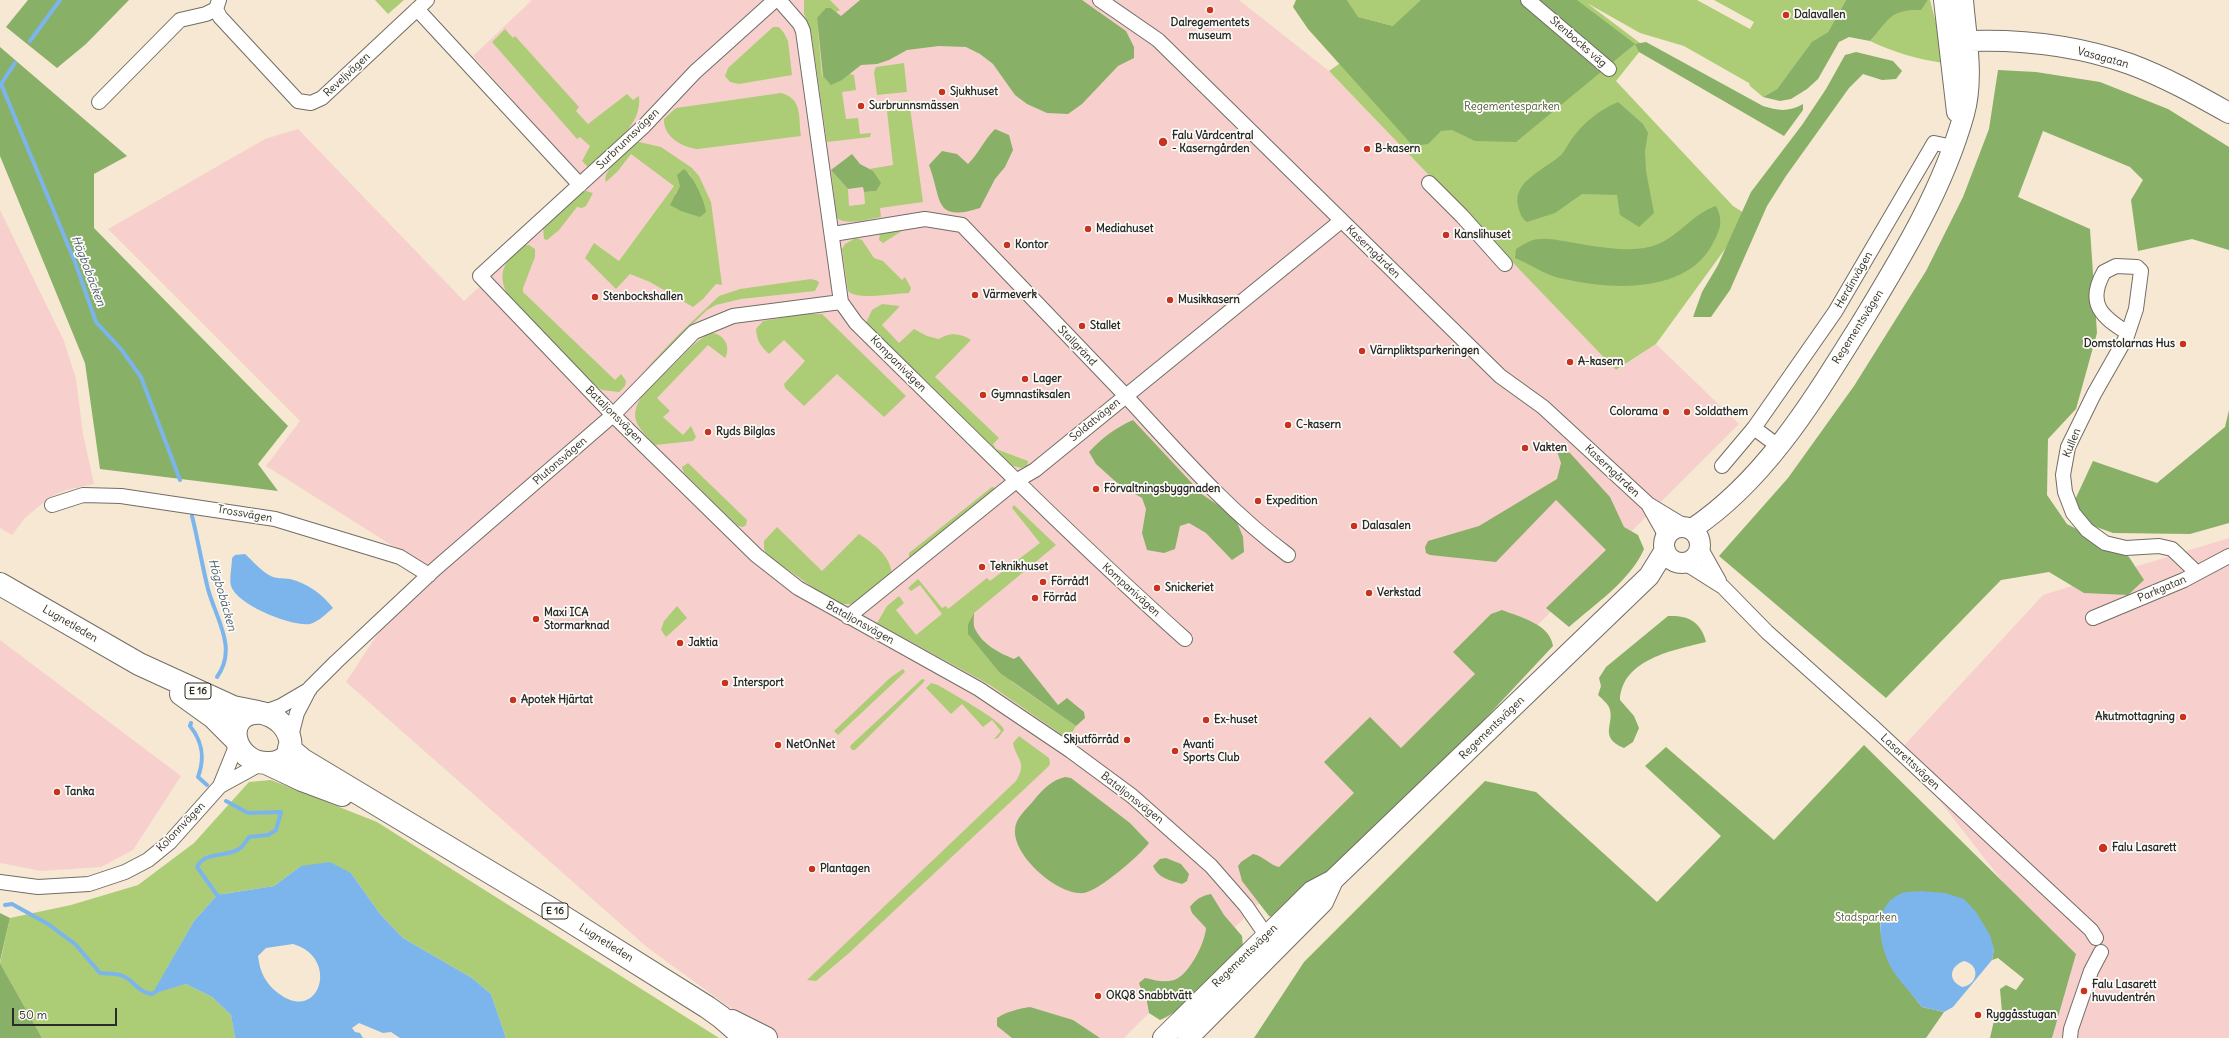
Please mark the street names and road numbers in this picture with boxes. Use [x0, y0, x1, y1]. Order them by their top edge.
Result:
street label: Stenbocks väg [1547, 14, 1609, 70]
street label: Vasagatan [2076, 45, 2130, 71]
street label: Reveljvägen [321, 50, 373, 100]
street label: Surbrunnsvägen [594, 106, 662, 172]
street label: Kaserngården [1343, 223, 1403, 281]
street label: Herdinvägen [1832, 249, 1876, 311]
street label: Regementsvägen [1830, 287, 1886, 367]
street label: Stallgränd [1055, 323, 1099, 369]
street label: Kompanivägen [867, 333, 929, 395]
street label: Bataljonsvägen [582, 383, 646, 447]
street label: Soldatvägen [1067, 396, 1123, 444]
street label: Kullen [2060, 426, 2084, 460]
street label: Plutonsvägen [530, 434, 590, 488]
street label: Kaserngården [1582, 442, 1642, 500]
street label: Trossvägen [217, 503, 273, 525]
street label: Kompanivägen [1099, 560, 1163, 620]
street label: Parkgatan [2136, 573, 2188, 605]
street label: Bataljonsvägen [824, 599, 896, 647]
street label: Lugnetleden [40, 603, 100, 645]
road number: E 16 [185, 683, 211, 699]
street label: Regementsvägen [1457, 694, 1527, 762]
street label: Lasarettsvägen [1878, 731, 1942, 793]
street label: Bataljonsvägen [1098, 769, 1166, 827]
street label: Kolonnvägen [154, 799, 208, 855]
road number: E 16 [542, 903, 568, 919]
street label: Lugnetleden [576, 921, 636, 965]
street label: Regementsvägen [1210, 922, 1280, 990]

